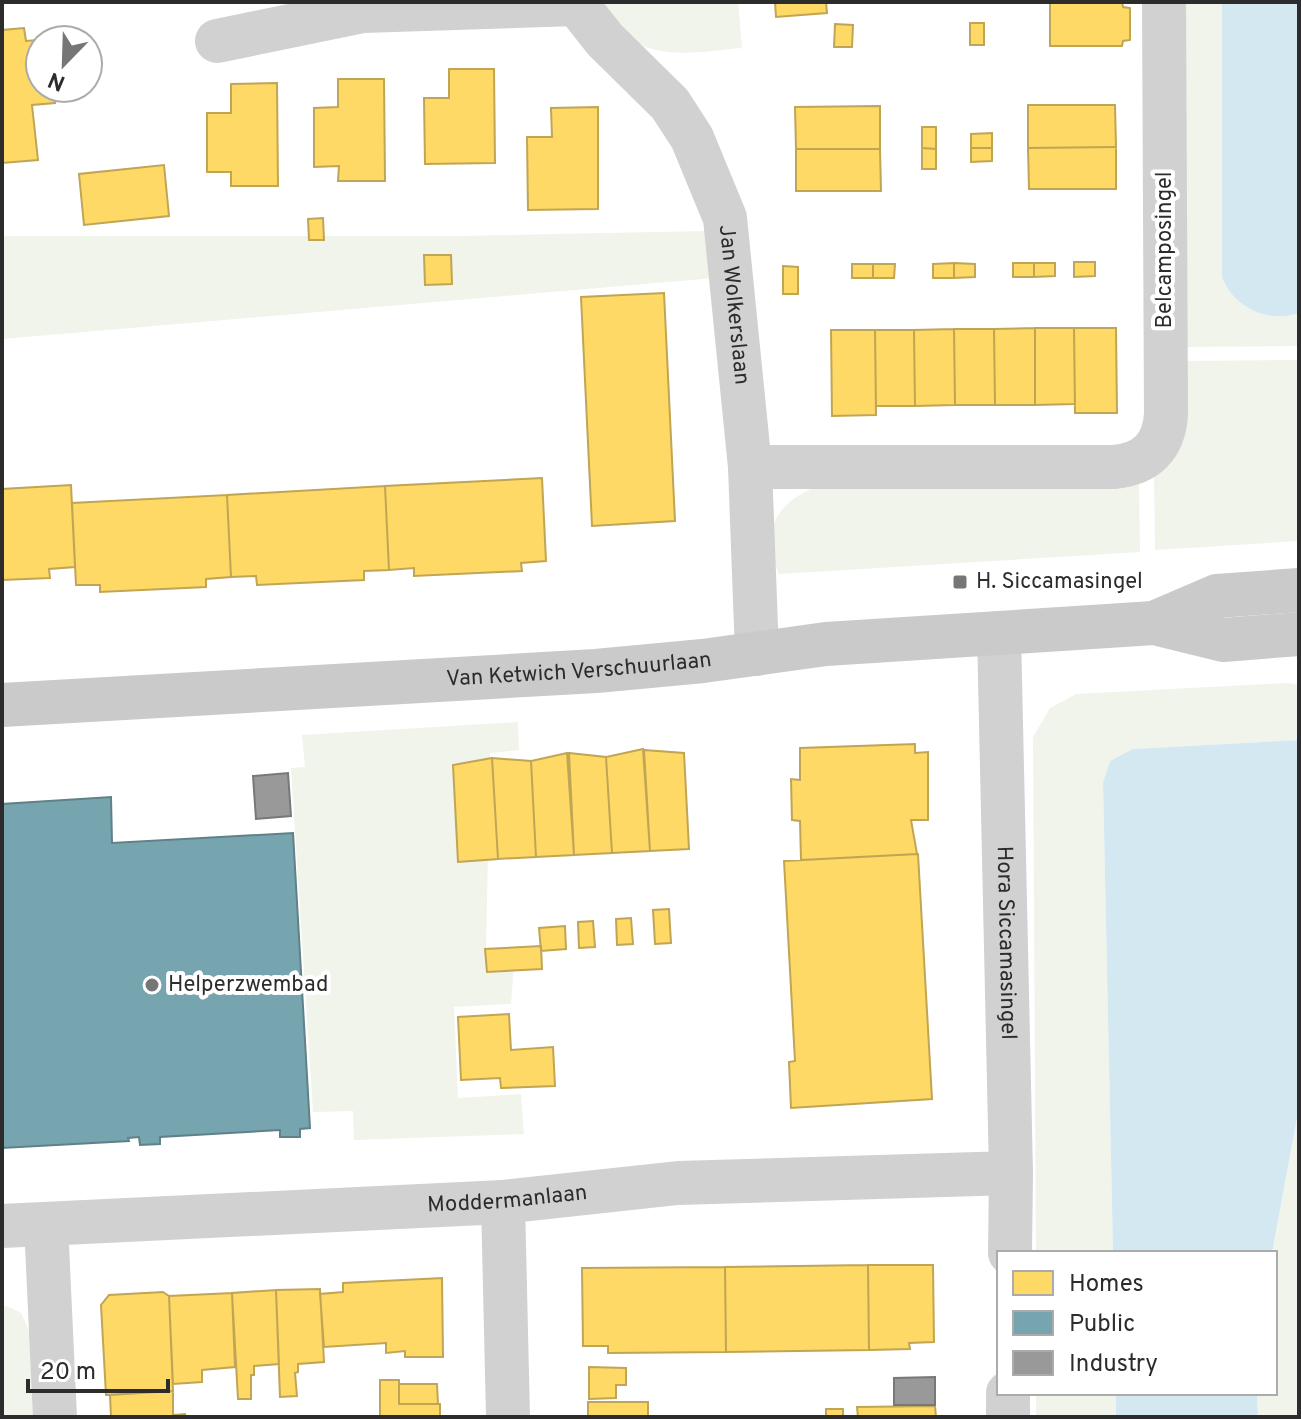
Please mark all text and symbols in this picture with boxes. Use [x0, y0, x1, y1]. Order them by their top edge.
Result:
north arrow [24, 24, 104, 104]
text: N [45, 65, 70, 96]
street label: Belcamposingel [1152, 171, 1179, 329]
street label: Jan Wolkerslaan [712, 224, 755, 386]
place label: H. Siccamasingel [976, 569, 1143, 596]
marker: H. Siccamasingel [951, 573, 969, 591]
street label: Van Ketwich Verschuurlaan [445, 646, 713, 693]
street label: Hora Siccamasingel [990, 846, 1022, 1040]
place label: Helperzwembad [168, 972, 328, 999]
marker: Helperzwembad [143, 976, 161, 994]
street label: Moddermanlaan [427, 1179, 589, 1219]
legend [997, 1251, 1277, 1395]
text: Homes [1069, 1270, 1144, 1300]
text: Public [1069, 1310, 1135, 1340]
scale bar [28, 1343, 168, 1393]
text: Industry [1069, 1350, 1158, 1380]
text: 20 m [40, 1358, 96, 1388]

